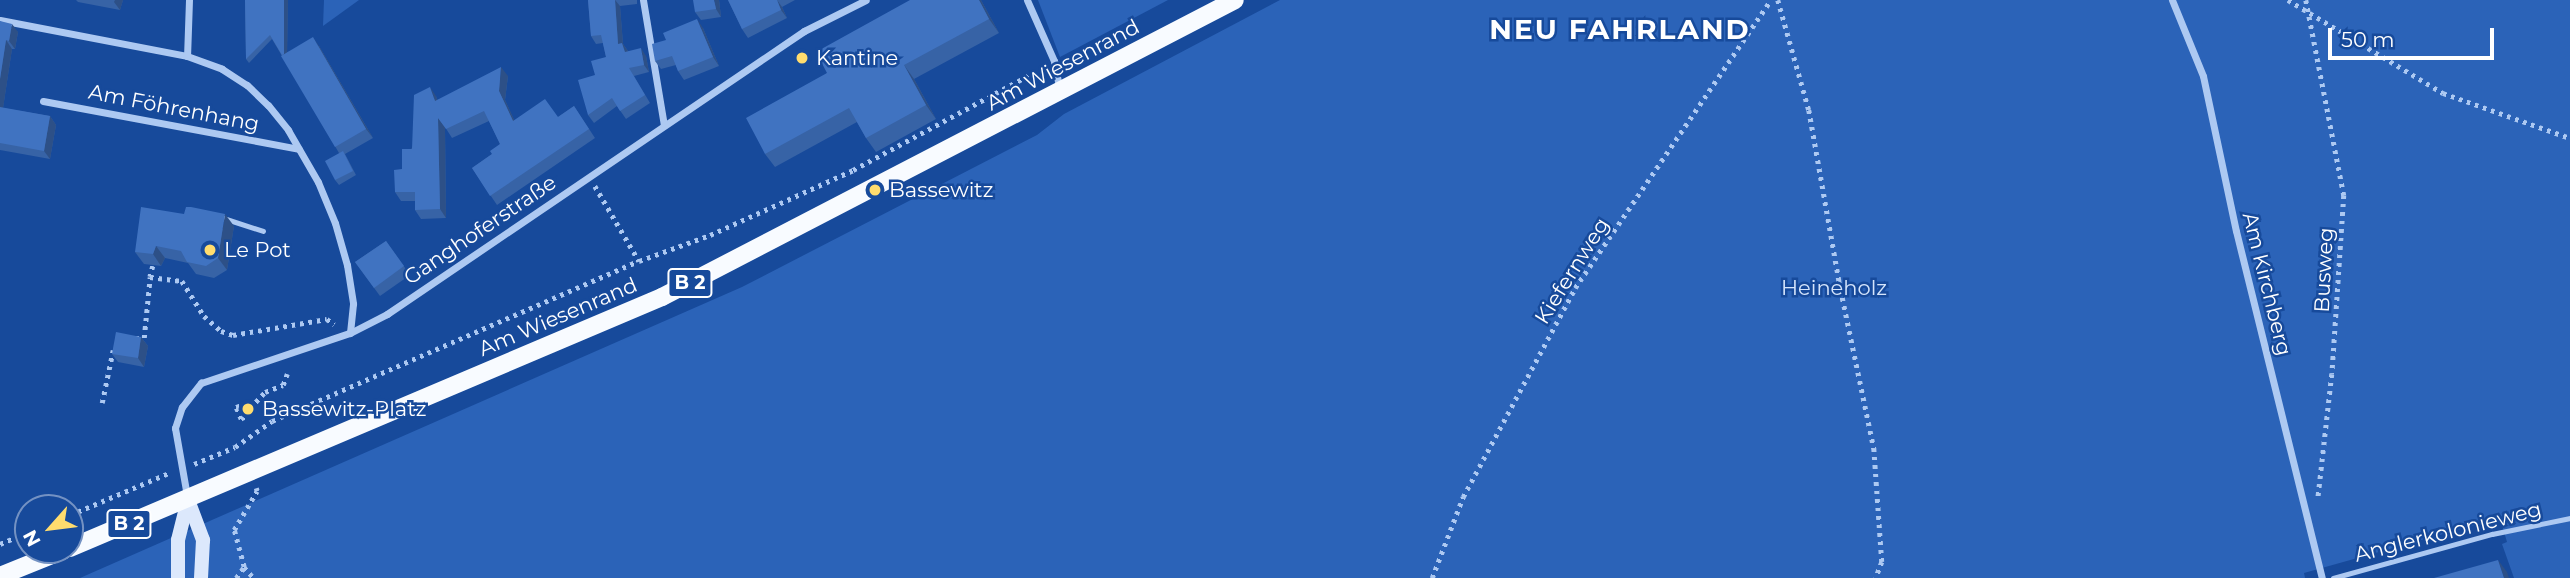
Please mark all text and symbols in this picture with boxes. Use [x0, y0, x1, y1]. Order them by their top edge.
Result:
district label: NEU FAHRLAND [1491, 12, 1749, 46]
street label: Am Wiesenrand [982, 14, 1144, 116]
scale bar [2332, 14, 2498, 58]
text: 50 m [2341, 27, 2395, 52]
place label: Kantine [816, 45, 898, 71]
marker: Kantine [794, 50, 810, 66]
street label: Am Föhrenhang [87, 79, 261, 137]
street label: Ganghoferstraße [399, 170, 561, 290]
place label: Bassewitz [889, 177, 993, 203]
marker: Bassewitz [867, 182, 883, 198]
street label: Am Kirchberg [2237, 210, 2297, 358]
street label: Kiefernweg [1529, 213, 1615, 329]
street label: Busweg [2309, 227, 2339, 313]
place label: Le Pot [224, 237, 291, 263]
marker: Le Pot [202, 242, 218, 258]
road number: B 2 [667, 268, 713, 298]
street label: Am Wiesenrand [475, 272, 641, 362]
park label: Heineholz [1781, 275, 1887, 301]
place label: Bassewitz-Platz [262, 396, 426, 422]
marker: Bassewitz-Platz [240, 401, 256, 417]
north arrow [14, 494, 84, 564]
street label: Anglerkolonieweg [2352, 497, 2544, 567]
road number: B 2 [106, 509, 152, 540]
text: N [18, 526, 46, 550]

